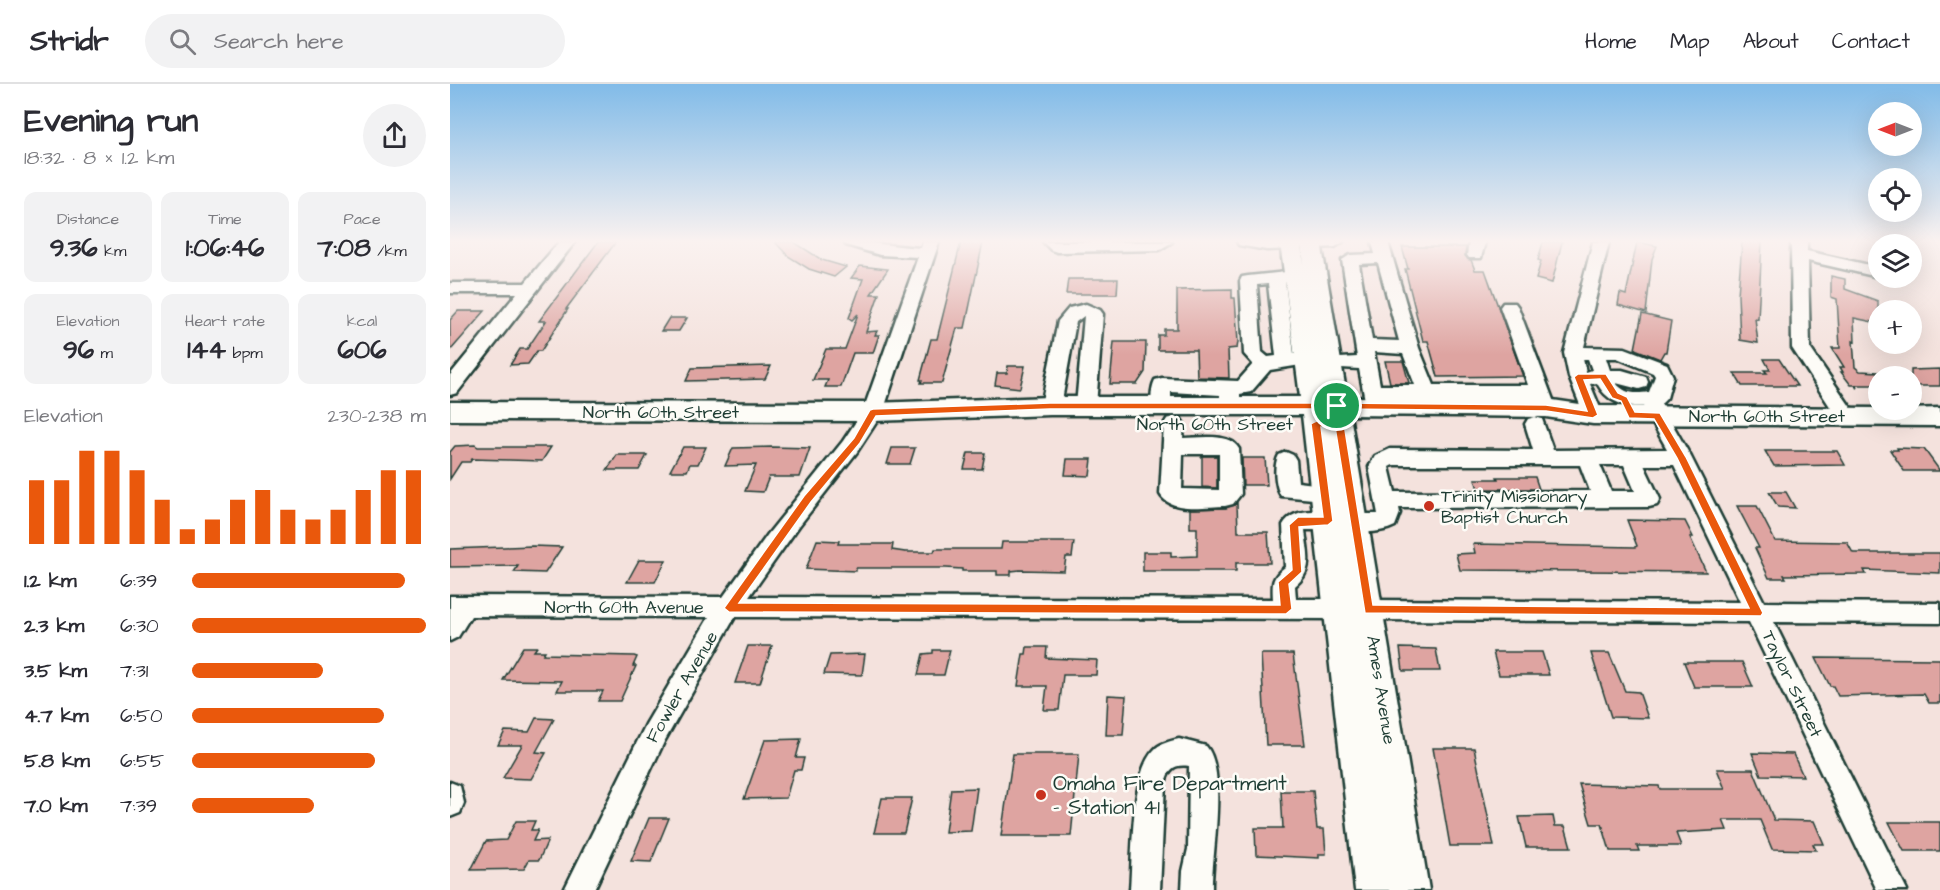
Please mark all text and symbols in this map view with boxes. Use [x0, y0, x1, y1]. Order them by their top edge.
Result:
search box [145, 14, 565, 68]
text: Stridr [30, 22, 109, 61]
icon: search [166, 25, 199, 58]
text: Search here [214, 26, 344, 57]
text: Home [1585, 27, 1637, 56]
text: Map [1670, 27, 1710, 56]
text: About [1743, 27, 1799, 56]
text: Contact [1832, 27, 1910, 56]
text: Evening run [24, 98, 198, 144]
north arrow [1868, 102, 1922, 156]
map controls [1868, 102, 1922, 420]
button: share [363, 104, 426, 167]
text: 18:32 · 8 × 1.2 km [24, 144, 174, 172]
button: locate [1868, 168, 1922, 222]
text: Distance [57, 208, 119, 230]
text: Time [208, 208, 242, 230]
text: Pace [343, 208, 381, 230]
text: 9.36 [50, 230, 98, 266]
text: 1:06:46 [186, 230, 264, 266]
text: 7:08 [317, 230, 371, 266]
button: layers [1868, 234, 1922, 288]
text: km [98, 240, 126, 262]
text: /km [371, 240, 407, 262]
button: + [1868, 300, 1922, 354]
text: Elevation [57, 310, 119, 332]
text: Heart rate [185, 310, 265, 332]
text: kcal [347, 310, 377, 332]
text: 96 [63, 332, 94, 368]
text: 144 [187, 332, 226, 368]
text: 606 [337, 332, 387, 368]
text: m [94, 342, 113, 364]
text: bpm [226, 342, 263, 364]
button: − [1868, 366, 1922, 420]
pin [1311, 380, 1362, 431]
icon: arrive [1320, 389, 1353, 422]
street label: North 60th Street [583, 400, 740, 425]
text: Elevation [24, 402, 103, 430]
text: 230–238 m [327, 402, 426, 430]
street label: North 60th Street [1689, 404, 1846, 429]
street label: North 60th Street [1137, 412, 1294, 437]
place label: Trinity Missionary Baptist Church [1441, 484, 1588, 530]
marker: Trinity Missionary Baptist Church [1422, 499, 1436, 513]
text: 1.2 km [24, 567, 77, 595]
text: 6:39 [120, 567, 157, 595]
street label: North 60th Avenue [544, 595, 704, 620]
text: 2.3 km [24, 612, 84, 640]
text: 6:30 [120, 612, 159, 640]
street label: Fowler Avenue [640, 626, 724, 748]
street label: Taylor Street [1754, 626, 1829, 743]
street label: Ames Avenue [1360, 634, 1402, 747]
text: 3.5 km [24, 657, 87, 685]
text: 7:31 [120, 657, 148, 685]
text: 4.7 km [24, 702, 89, 730]
text: 6:50 [120, 702, 163, 730]
text: 5.8 km [24, 747, 90, 775]
text: 6:55 [120, 747, 164, 775]
place label: Omaha Fire Department - Station 41 [1053, 769, 1287, 822]
marker: Omaha Fire Department - Station 41 [1034, 788, 1048, 802]
text: 7.0 km [24, 792, 88, 820]
text: 7:39 [120, 792, 157, 820]

